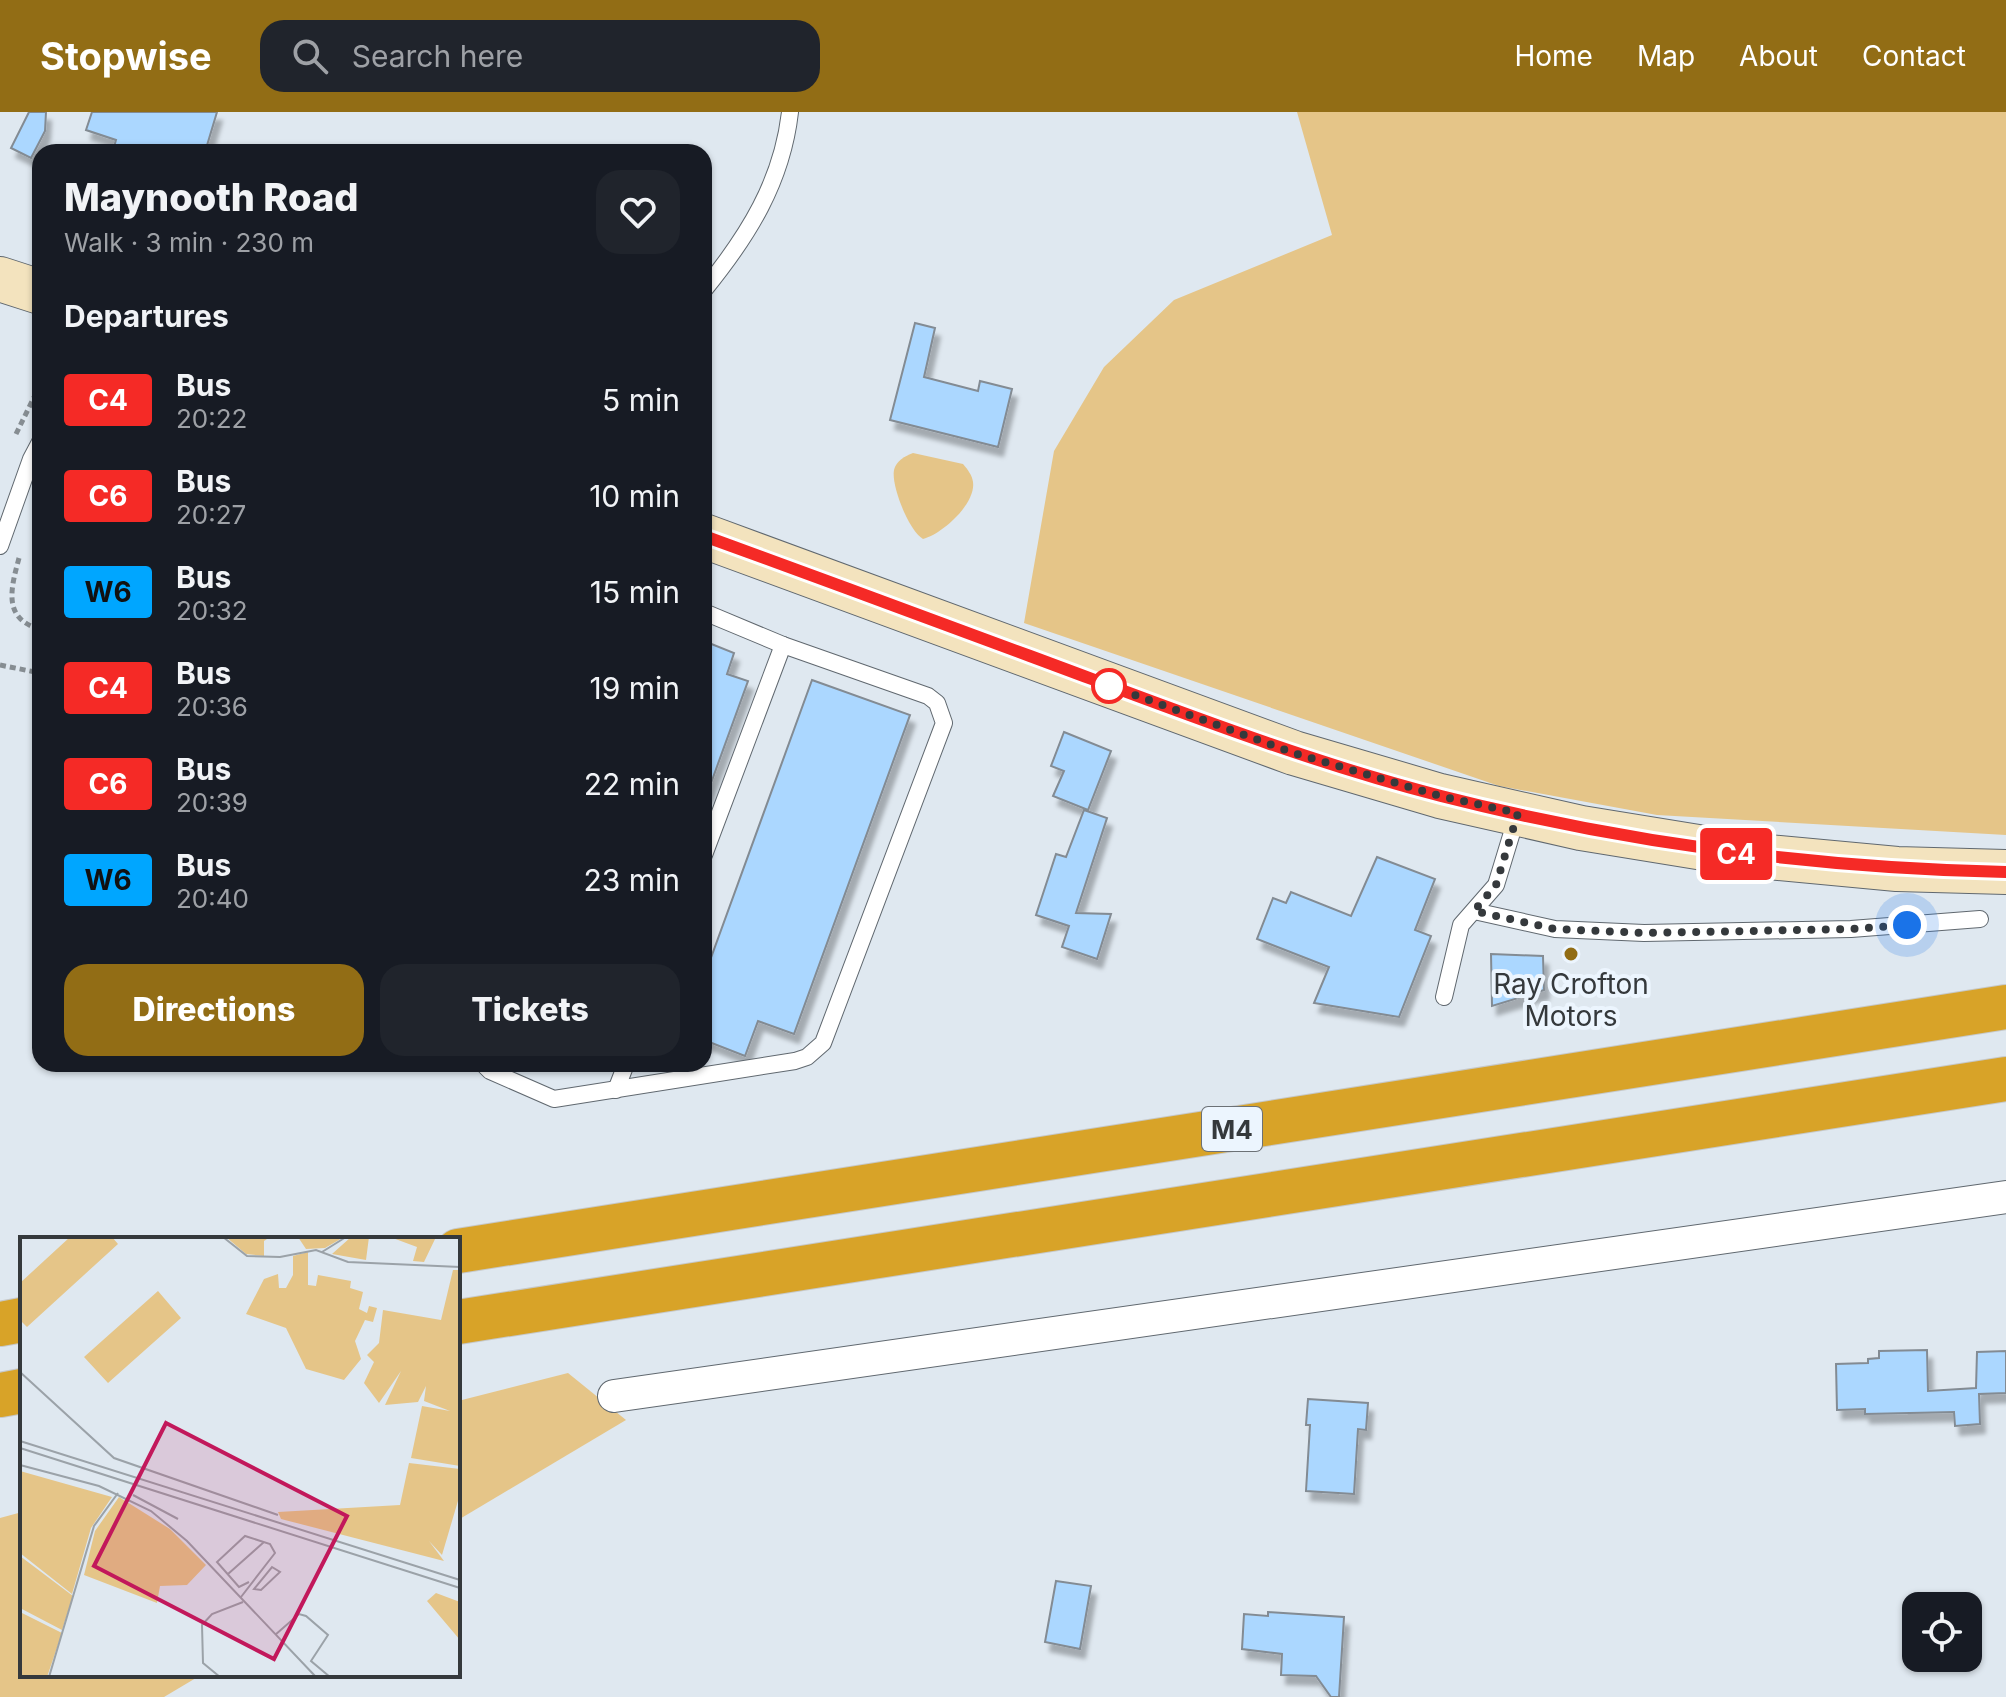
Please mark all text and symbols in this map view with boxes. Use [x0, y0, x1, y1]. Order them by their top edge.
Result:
search box [260, 20, 820, 92]
text: Stopwise [40, 33, 212, 79]
icon: search [288, 34, 332, 78]
text: Search here [352, 38, 523, 74]
text: Home [1514, 39, 1593, 73]
text: Map [1637, 39, 1695, 73]
text: About [1739, 39, 1818, 73]
text: Contact [1862, 39, 1966, 73]
button: heart [596, 170, 680, 254]
text: Maynooth Road [64, 174, 359, 220]
text: Walk · 3 min · 230 m [64, 227, 314, 258]
text: Departures [64, 298, 229, 334]
text: Bus [176, 367, 231, 403]
text: 5 min [602, 382, 680, 418]
text: C4 [88, 383, 128, 417]
text: 20:22 [176, 403, 247, 434]
text: Bus [176, 463, 231, 499]
text: 10 min [589, 478, 680, 514]
text: C6 [89, 479, 127, 513]
text: 20:27 [176, 499, 246, 530]
text: Bus [176, 559, 231, 595]
text: 15 min [590, 574, 680, 610]
text: W6 [84, 575, 132, 609]
text: 20:32 [176, 595, 248, 626]
text: Bus [176, 655, 231, 691]
unlabelled marker [1092, 669, 1126, 703]
text: 19 min [589, 670, 680, 706]
text: C4 [88, 671, 128, 705]
text: 20:36 [176, 691, 248, 722]
text: Bus [176, 751, 231, 787]
text: 22 min [584, 766, 680, 802]
text: C6 [89, 767, 127, 801]
text: 20:39 [176, 787, 248, 818]
line badge: C4 [1700, 828, 1772, 880]
text: C4 [1716, 837, 1756, 871]
text: Bus [176, 847, 231, 883]
text: 23 min [583, 862, 680, 898]
text: W6 [84, 863, 132, 897]
text: 20:40 [176, 883, 249, 914]
your location [1887, 905, 1927, 945]
marker: Ray Crofton Motors [1562, 945, 1580, 963]
button: Directions [64, 964, 364, 1056]
button: Tickets [380, 964, 680, 1056]
place label: Ray Crofton Motors [1493, 967, 1649, 1033]
road number: M4 [1202, 1107, 1262, 1151]
inset map [20, 1237, 460, 1677]
map controls [1902, 1592, 1982, 1672]
button: locate [1902, 1592, 1982, 1672]

